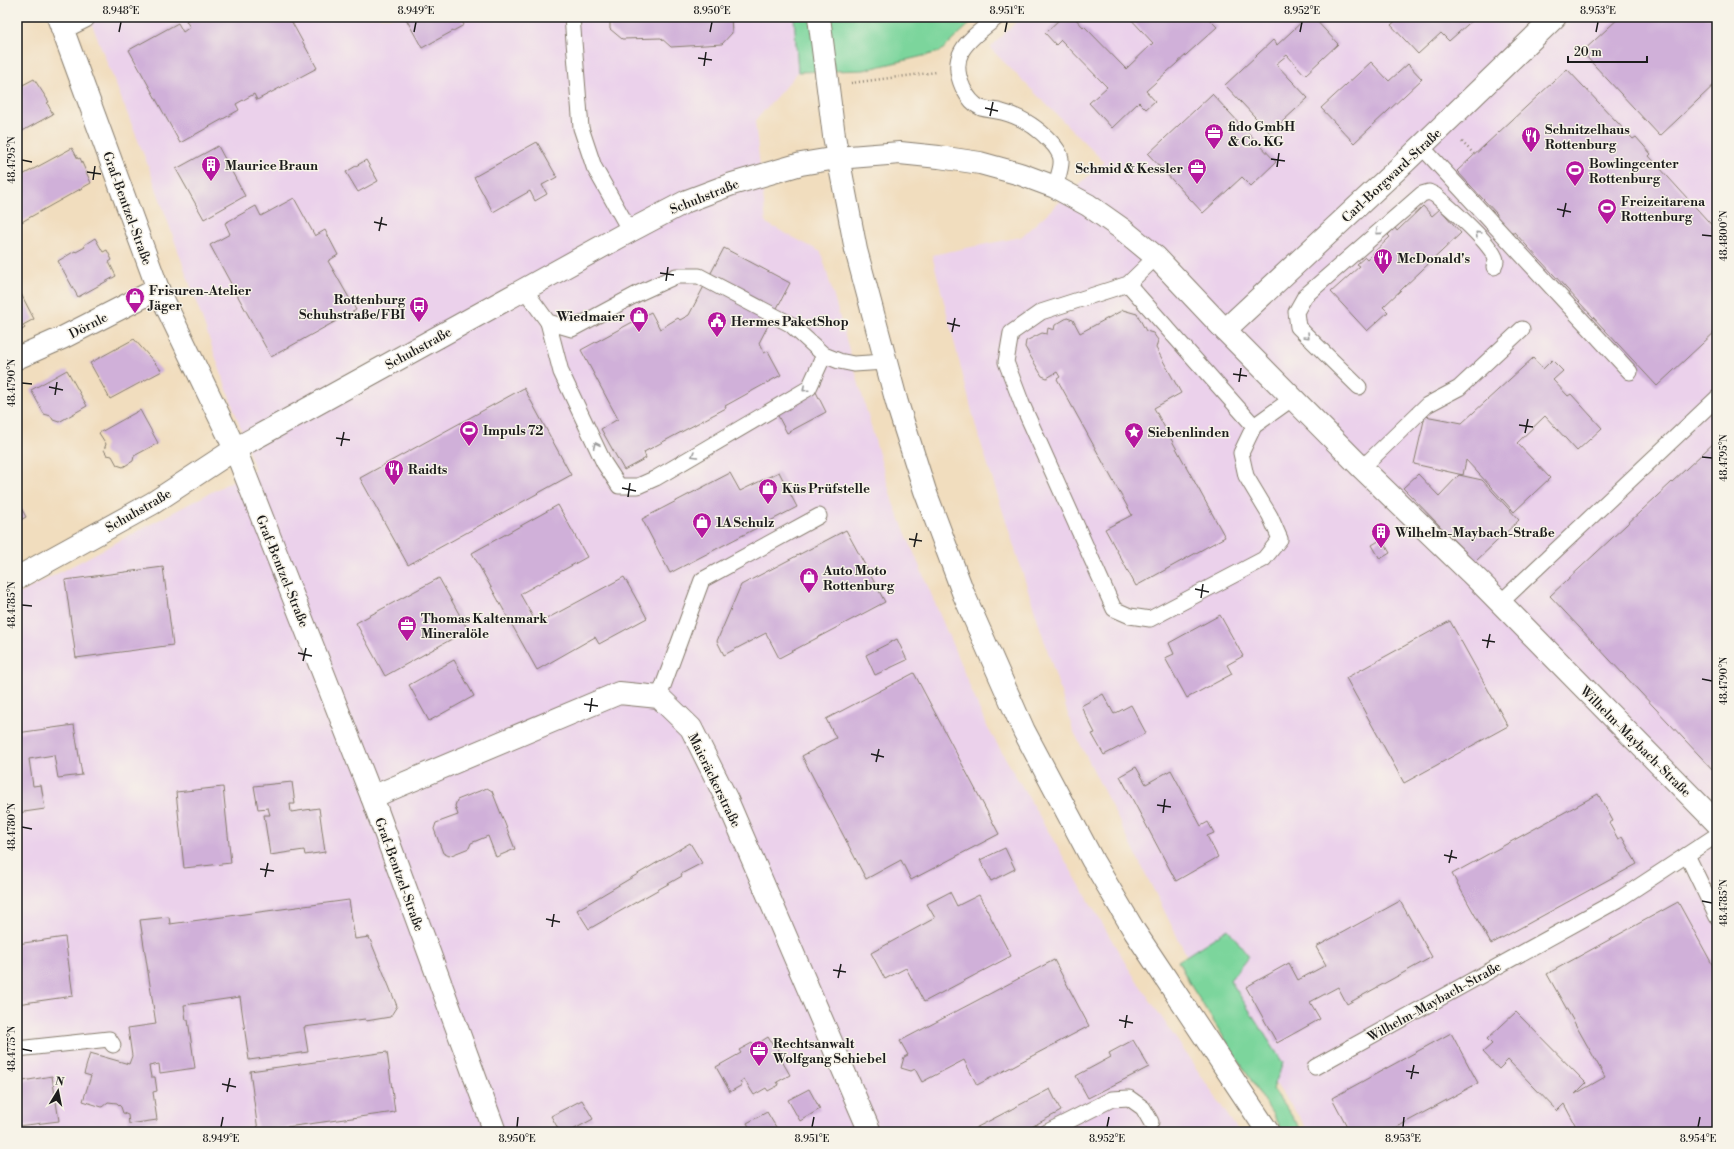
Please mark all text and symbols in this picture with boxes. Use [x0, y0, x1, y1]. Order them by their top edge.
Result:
text: 8.948°E [102, 5, 140, 17]
text: 8.949°E [398, 5, 435, 17]
text: 8.950°E [693, 5, 731, 17]
text: 8.951°E [990, 5, 1024, 17]
text: 8.952°E [1284, 5, 1320, 17]
text: 8.953°E [1580, 5, 1616, 17]
scale bar [1568, 38, 1647, 64]
text: 20 m [1574, 45, 1602, 60]
place label: fido GmbH & Co. KG [1228, 119, 1295, 150]
office icon: fido GmbH & Co. KG [1203, 122, 1225, 150]
place label: Schnitzelhaus Rottenburg [1545, 122, 1630, 153]
street label: Carl-Borgward-Straße [1338, 125, 1445, 226]
restaurant icon: Schnitzelhaus Rottenburg [1520, 125, 1542, 153]
text: 48.4795°N [6, 136, 18, 184]
street label: Graf-Bentzel-Straße [99, 149, 155, 268]
building icon: Maurice Braun [200, 154, 222, 182]
place label: Bowlingcenter Rottenburg [1589, 156, 1679, 187]
office icon: Schmid & Kessler [1186, 157, 1208, 185]
place label: Maurice Braun [225, 158, 318, 174]
sports icon: Bowlingcenter Rottenburg [1564, 159, 1586, 187]
place label: Schmid & Kessler [1075, 161, 1183, 177]
street label: Schuhstraße [667, 176, 742, 218]
place label: Freizeitarena Rottenburg [1621, 194, 1706, 225]
sports icon: Freizeitarena Rottenburg [1596, 197, 1618, 225]
text: 48.4800°N [1718, 210, 1730, 261]
one-way arrow [1376, 227, 1383, 234]
one-way arrow [1475, 231, 1482, 239]
restaurant icon: McDonald's [1372, 247, 1394, 275]
place label: McDonald's [1397, 251, 1471, 267]
place label: Frisuren-Atelier Jäger [147, 283, 252, 314]
shop icon: Frisuren-Atelier Jäger [124, 286, 146, 314]
place label: Rottenburg Schuhstraße/ FBI [299, 292, 406, 323]
bus stop icon: Rottenburg Schuhstraße/ FBI [408, 295, 430, 323]
shop icon: Wiedmaier [628, 305, 650, 333]
street label: Dörnle [66, 309, 111, 342]
place label: Wiedmaier [555, 309, 625, 325]
public building icon: Hermes PaketShop [706, 310, 728, 338]
place label: Hermes PaketShop [731, 314, 849, 330]
street label: Schuhstraße [383, 324, 455, 374]
one-way arrow [1302, 331, 1310, 339]
text: 48.4790°N [6, 358, 18, 407]
one-way arrow [802, 384, 810, 391]
sports icon: Impuls 72 [458, 419, 480, 447]
place icon: Siebenlinden [1123, 421, 1145, 449]
place label: Impuls 72 [483, 423, 543, 439]
place label: Siebenlinden [1148, 425, 1229, 441]
text: 48.4795°N [1718, 434, 1730, 482]
one-way arrow [593, 441, 601, 449]
one-way arrow [691, 451, 698, 458]
restaurant icon: Raidts [383, 458, 405, 486]
place label: Raidts [408, 462, 448, 478]
shop icon: Küs Prüfstelle [757, 477, 779, 505]
place label: Küs Prüfstelle [782, 481, 870, 497]
street label: Schuhstraße [103, 485, 175, 536]
shop icon: 1A Schulz [691, 511, 713, 539]
street label: Graf-Bentzel-Straße [252, 513, 312, 630]
place label: 1A Schulz [716, 515, 774, 531]
building icon: Wilhelm-Maybach-Straße [1370, 521, 1392, 549]
place label: Wilhelm-Maybach-Straße [1394, 525, 1555, 541]
place label: Auto Moto Rottenburg [822, 563, 895, 594]
shop icon: Auto Moto Rottenburg [798, 566, 820, 594]
text: 48.4785°N [6, 581, 18, 629]
place label: Thomas Kaltenmark Mineralöle [421, 611, 548, 642]
office icon: Thomas Kaltenmark Mineralöle [396, 614, 418, 642]
text: 48.4790°N [1718, 656, 1730, 705]
street label: Wilhelm-Maybach-Straße [1576, 682, 1694, 801]
street label: Maieräckerstraße [684, 731, 744, 831]
text: 48.4780°N [6, 802, 18, 851]
street label: Graf-Bentzel-Straße [371, 815, 427, 934]
text: 48.4785°N [1718, 879, 1730, 927]
street label: Wilhelm-Maybach-Straße [1364, 958, 1504, 1046]
text: 48.4775°N [6, 1025, 18, 1072]
place label: Rechtsanwalt Wolfgang Schiebel [772, 1036, 887, 1067]
office icon: Rechtsanwalt Wolfgang Schiebel [748, 1039, 770, 1067]
north arrow [38, 1071, 78, 1111]
text: N [54, 1074, 65, 1090]
text: 8.949°E [203, 1133, 240, 1145]
text: 8.950°E [498, 1133, 536, 1145]
text: 8.951°E [795, 1133, 829, 1145]
text: 8.952°E [1089, 1133, 1125, 1145]
text: 8.953°E [1385, 1133, 1421, 1145]
text: 8.954°E [1680, 1133, 1716, 1145]

